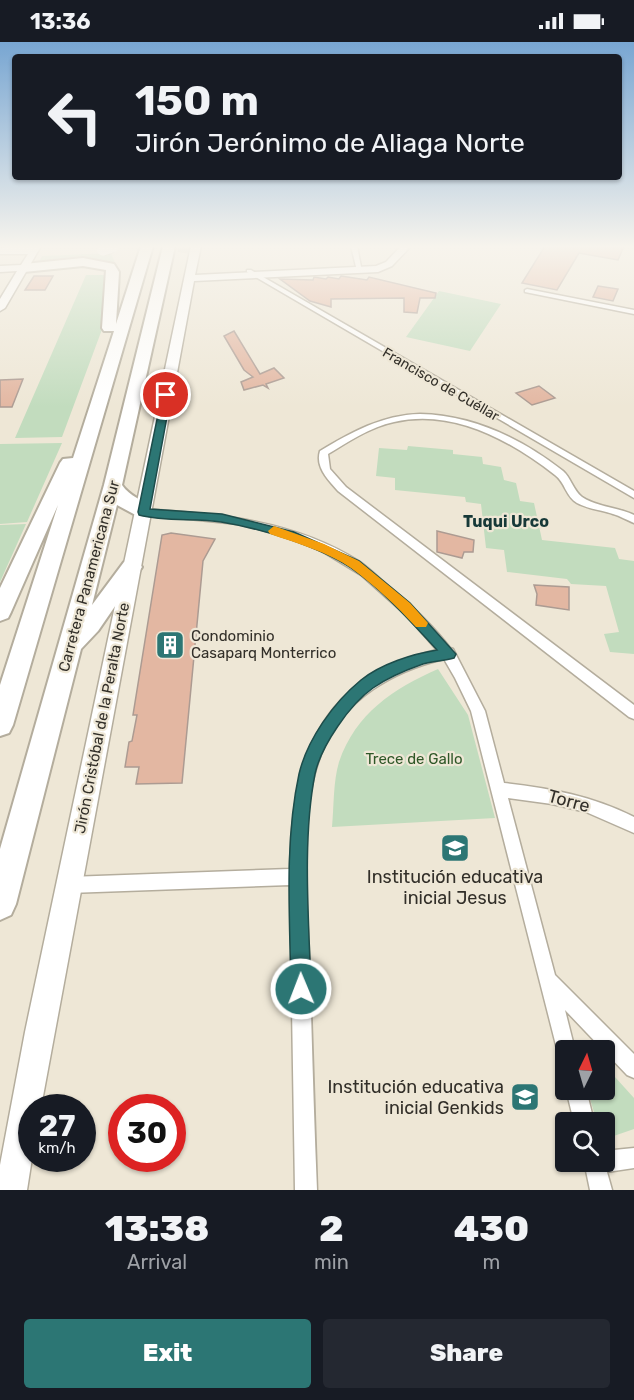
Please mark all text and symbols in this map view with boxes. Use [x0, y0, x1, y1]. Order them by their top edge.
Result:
text: 13:36 [30, 8, 91, 35]
text: 150 m [135, 76, 259, 126]
icon: left [36, 78, 114, 156]
text: Jirón Jerónimo de Aliaga Norte [135, 127, 525, 159]
street label: Francisco de Cuéllar [379, 344, 503, 425]
pin [140, 369, 191, 420]
icon: arrive [149, 378, 182, 411]
street label: Carretera Panamericana Sur [55, 478, 123, 674]
district label: Tuqui Urco [463, 512, 549, 531]
street label: Jirón Cristóbal de la Peralta Norte [71, 601, 133, 835]
place label: Condominio Casaparq Monterrico [191, 627, 336, 662]
building icon: Condominio Casaparq Monterrico [154, 629, 186, 661]
park label: Trece de Gallo [365, 750, 463, 768]
street label: Torre [546, 785, 592, 817]
school or university icon: Institución educativa inicial Jesus [439, 832, 471, 864]
place label: Institución educativa inicial Jesus [367, 866, 543, 909]
position arrow [269, 957, 333, 1021]
north arrow [555, 1040, 615, 1100]
map controls [555, 1040, 615, 1172]
place label: Institución educativa inicial Genkids [327, 1076, 504, 1119]
school or university icon: Institución educativa inicial Genkids [509, 1081, 541, 1113]
speed limit sign: 30 [108, 1094, 186, 1172]
text: 27 [39, 1108, 75, 1144]
button: search [555, 1112, 615, 1172]
text: km/h [38, 1139, 76, 1157]
text: 13:38 [105, 1207, 209, 1250]
text: 2 [319, 1207, 344, 1250]
text: 430 [454, 1207, 529, 1250]
text: Arrival [127, 1250, 187, 1274]
text: min [314, 1250, 349, 1274]
text: m [483, 1250, 500, 1274]
button: Exit [24, 1319, 311, 1388]
button: Share [323, 1319, 610, 1388]

